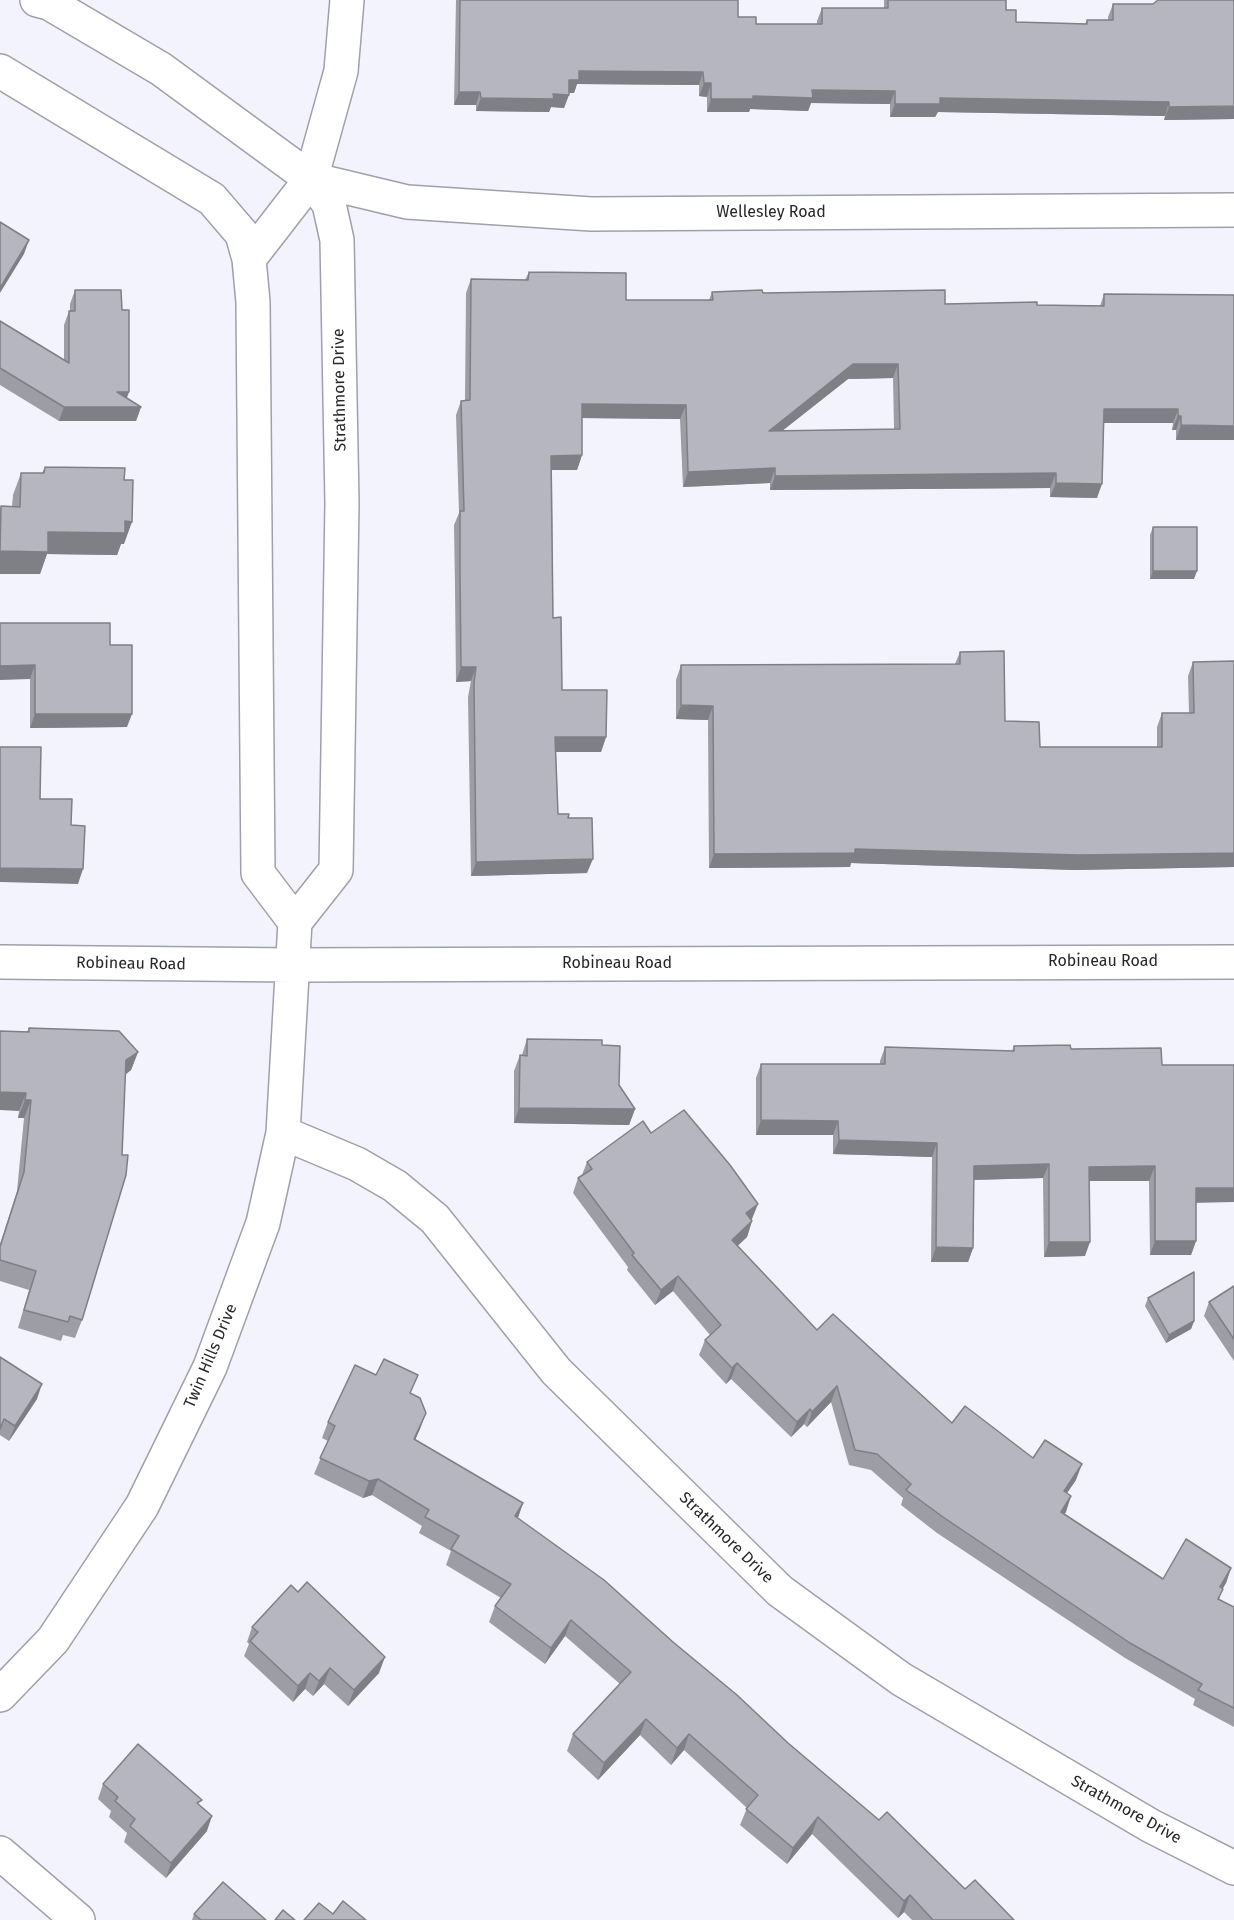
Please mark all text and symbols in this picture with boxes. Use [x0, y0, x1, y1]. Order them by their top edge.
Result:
street label: Wellesley Road [716, 203, 826, 223]
street label: Strathmore Drive [329, 328, 351, 452]
street label: Robineau Road [1048, 952, 1158, 972]
street label: Robineau Road [76, 953, 186, 975]
street label: Robineau Road [562, 954, 672, 974]
street label: Twin Hills Drive [180, 1301, 242, 1411]
street label: Strathmore Drive [675, 1488, 777, 1588]
street label: Strathmore Drive [1067, 1772, 1185, 1848]

